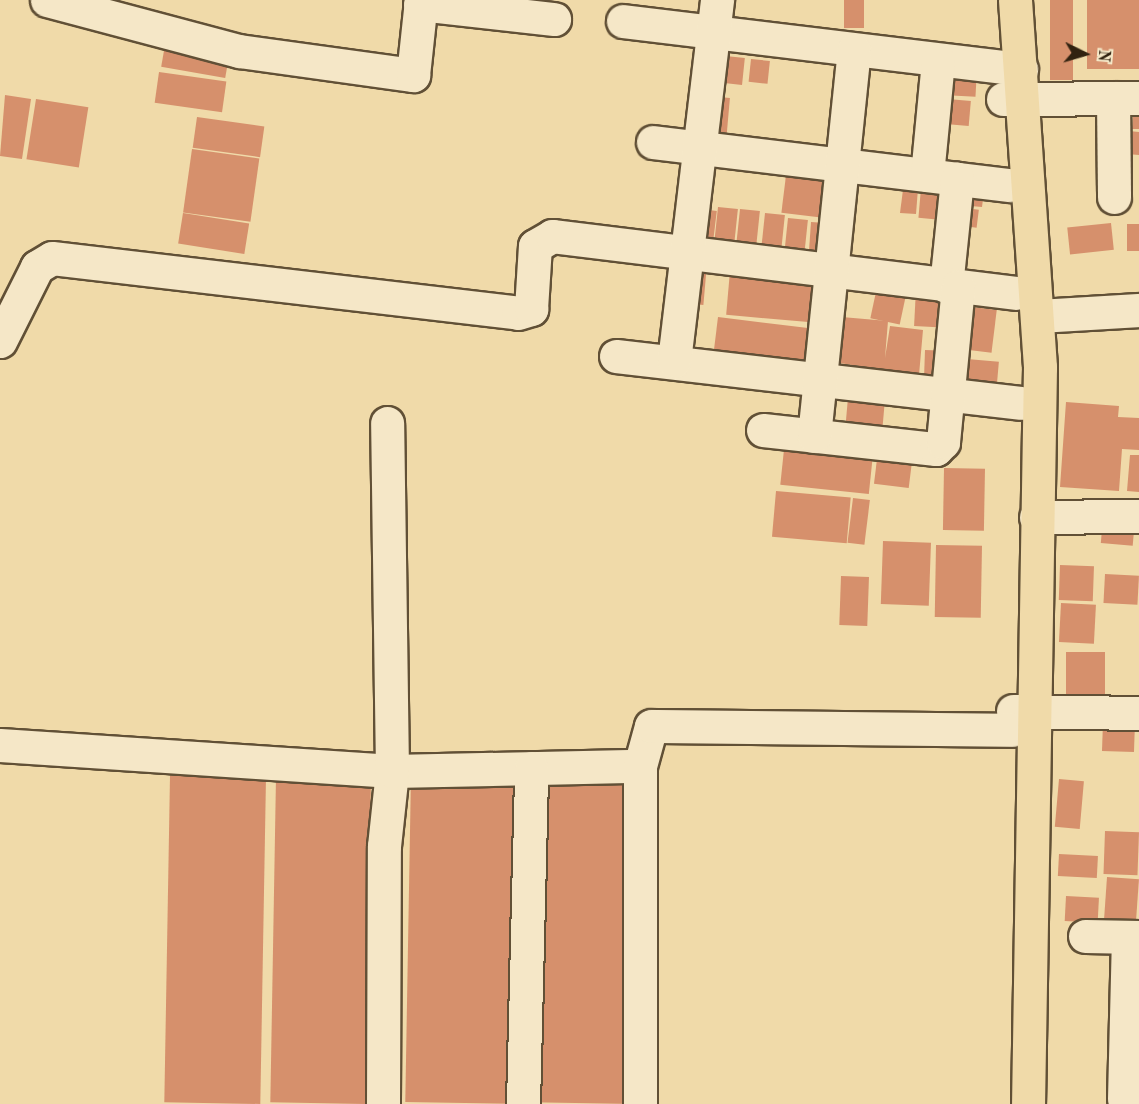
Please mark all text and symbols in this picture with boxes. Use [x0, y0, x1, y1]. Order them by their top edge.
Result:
north arrow [1055, 24, 1115, 84]
text: N [1094, 49, 1111, 62]

